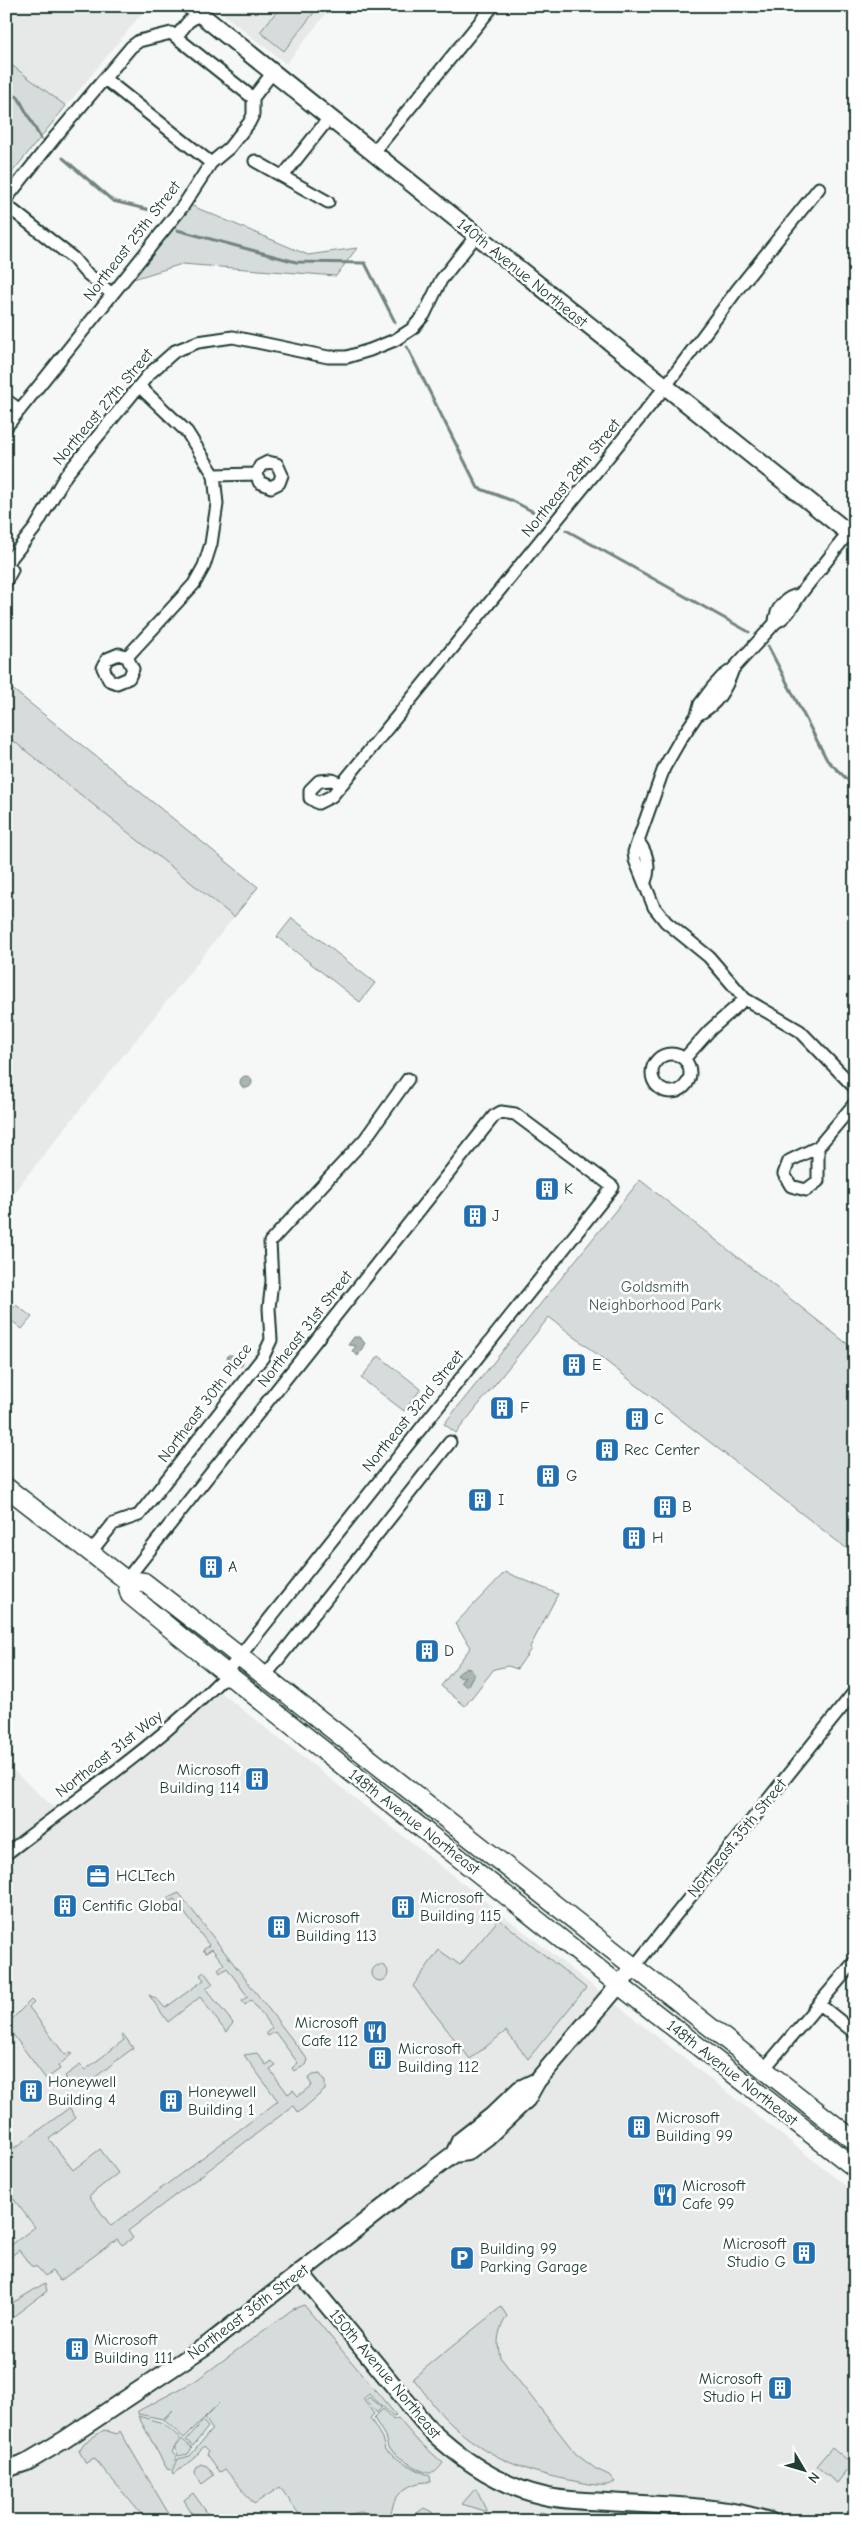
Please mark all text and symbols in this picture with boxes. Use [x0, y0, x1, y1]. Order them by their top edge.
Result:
street label: Northeast 25th Street [80, 177, 185, 304]
street label: 140th Avenue Northeast [453, 215, 591, 331]
street label: Northeast 27th Street [49, 345, 157, 469]
street label: Northeast 28th Street [518, 415, 624, 541]
building icon: K [534, 1176, 560, 1202]
place label: K [564, 1180, 573, 1198]
building icon: J [462, 1203, 488, 1229]
place label: J [492, 1207, 499, 1225]
street label: Northeast 31st Street [254, 1267, 356, 1391]
park label: Goldsmith Neighborhood Park [589, 1278, 722, 1314]
street label: Northeast 30th Place [154, 1340, 256, 1466]
street label: Northeast 32nd Street [359, 1347, 468, 1475]
building icon: E [561, 1352, 587, 1378]
place label: E [592, 1356, 602, 1374]
building icon: F [489, 1395, 515, 1421]
place label: F [520, 1399, 530, 1417]
building icon: C [624, 1406, 650, 1432]
place label: C [654, 1410, 664, 1428]
building icon: Rec Center [594, 1437, 620, 1463]
place label: Rec Center [624, 1441, 700, 1459]
building icon: G [535, 1463, 561, 1489]
place label: G [566, 1467, 577, 1485]
building icon: I [467, 1487, 493, 1513]
place label: I [498, 1491, 504, 1509]
building icon: B [652, 1494, 678, 1520]
place label: B [682, 1498, 692, 1516]
building icon: H [621, 1525, 647, 1551]
place label: H [652, 1529, 664, 1547]
building icon: A [198, 1554, 224, 1580]
place label: A [228, 1558, 237, 1576]
building icon: D [414, 1638, 440, 1664]
place label: D [444, 1642, 454, 1660]
street label: Northeast 31st Way [52, 1706, 167, 1801]
place label: Microsoft Building 114 [160, 1761, 240, 1797]
street label: 148th Avenue Northeast [345, 1765, 483, 1879]
building icon: Microsoft Building 114 [244, 1766, 270, 1792]
street label: Northeast 35th Street [684, 1775, 790, 1901]
office icon: HCLTech [85, 1863, 111, 1889]
place label: HCLTech [116, 1867, 175, 1885]
place label: Microsoft Building 115 [420, 1889, 501, 1925]
building icon: Centific Global [52, 1893, 78, 1919]
building icon: Microsoft Building 115 [390, 1894, 416, 1920]
place label: Centific Global [82, 1897, 182, 1915]
place label: Microsoft Building 113 [296, 1909, 377, 1945]
building icon: Microsoft Building 113 [266, 1914, 292, 1940]
place label: Microsoft Cafe 112 [295, 2014, 358, 2050]
street label: 148th Avenue Northeast [663, 2016, 801, 2130]
restaurant icon: Microsoft Cafe 112 [362, 2019, 388, 2045]
place label: Microsoft Building 112 [398, 2040, 479, 2076]
building icon: Microsoft Building 112 [367, 2045, 393, 2071]
place label: Honeywell Building 4 [48, 2073, 116, 2109]
building icon: Honeywell Building 4 [18, 2078, 44, 2104]
place label: Honeywell Building 1 [188, 2083, 256, 2119]
building icon: Honeywell Building 1 [158, 2088, 184, 2114]
place label: Microsoft Building 99 [656, 2109, 733, 2145]
building icon: Microsoft Building 99 [626, 2114, 652, 2140]
place label: Microsoft Cafe 99 [682, 2177, 746, 2213]
restaurant icon: Microsoft Cafe 99 [652, 2182, 678, 2208]
place label: Microsoft Studio G [723, 2235, 786, 2271]
place label: Building 99 Parking Garage [480, 2240, 587, 2276]
building icon: Microsoft Studio G [791, 2240, 817, 2266]
parking icon: Building 99 Parking Garage [449, 2245, 475, 2271]
street label: Northeast 36th Street [184, 2260, 312, 2363]
street label: 150th Avenue Northeast [326, 2306, 445, 2443]
place label: Microsoft Building 111 [94, 2331, 173, 2367]
building icon: Microsoft Building 111 [64, 2336, 90, 2362]
place label: Microsoft Studio H [699, 2370, 762, 2406]
building icon: Microsoft Studio H [767, 2375, 793, 2401]
north arrow [778, 2444, 828, 2494]
text: N [804, 2469, 823, 2487]

